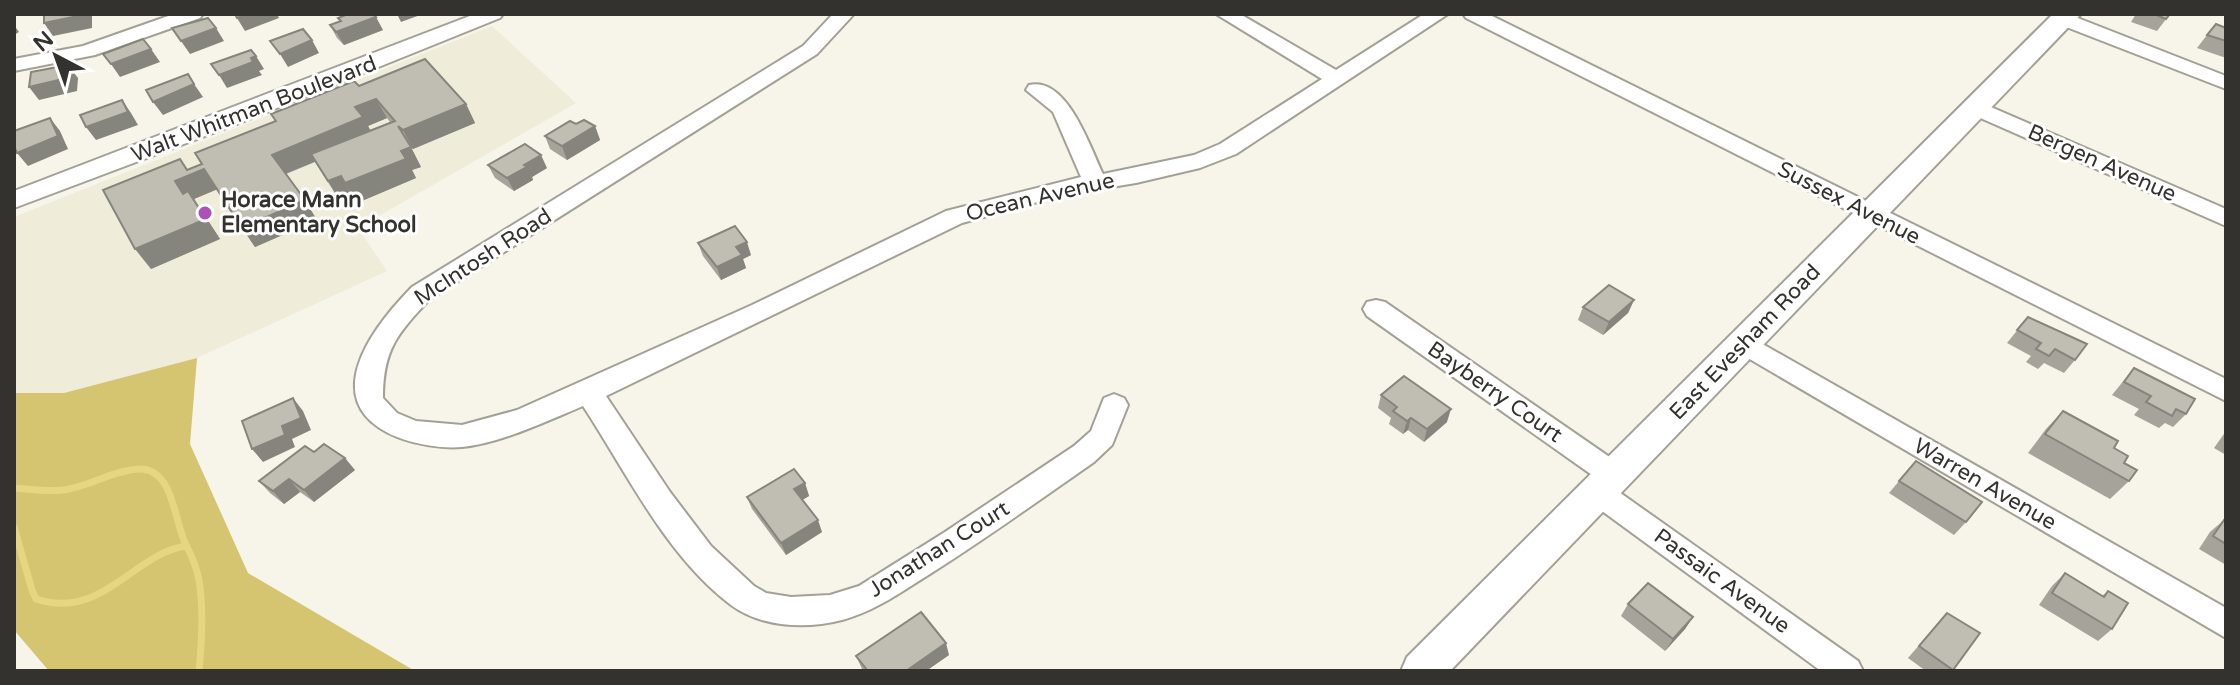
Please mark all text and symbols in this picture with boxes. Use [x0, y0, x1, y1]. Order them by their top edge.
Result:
north arrow [16, 16, 96, 96]
text: N [28, 26, 59, 57]
street label: Walt Whitman Boulevard [128, 50, 380, 168]
street label: Bergen Avenue [2024, 119, 2180, 207]
street label: Sussex Avenue [1773, 156, 1925, 250]
street label: Ocean Avenue [963, 167, 1117, 227]
place label: Horace Mann Elementary School [221, 187, 416, 238]
street label: McIntosh Road [409, 203, 557, 311]
marker: Horace Mann Elementary School [196, 204, 214, 222]
street label: East Evesham Road [1664, 259, 1826, 425]
street label: Bayberry Court [1423, 336, 1567, 448]
street label: Warren Avenue [1909, 433, 2061, 535]
street label: Jonathan Court [864, 495, 1014, 603]
street label: Passaic Avenue [1649, 523, 1795, 639]

